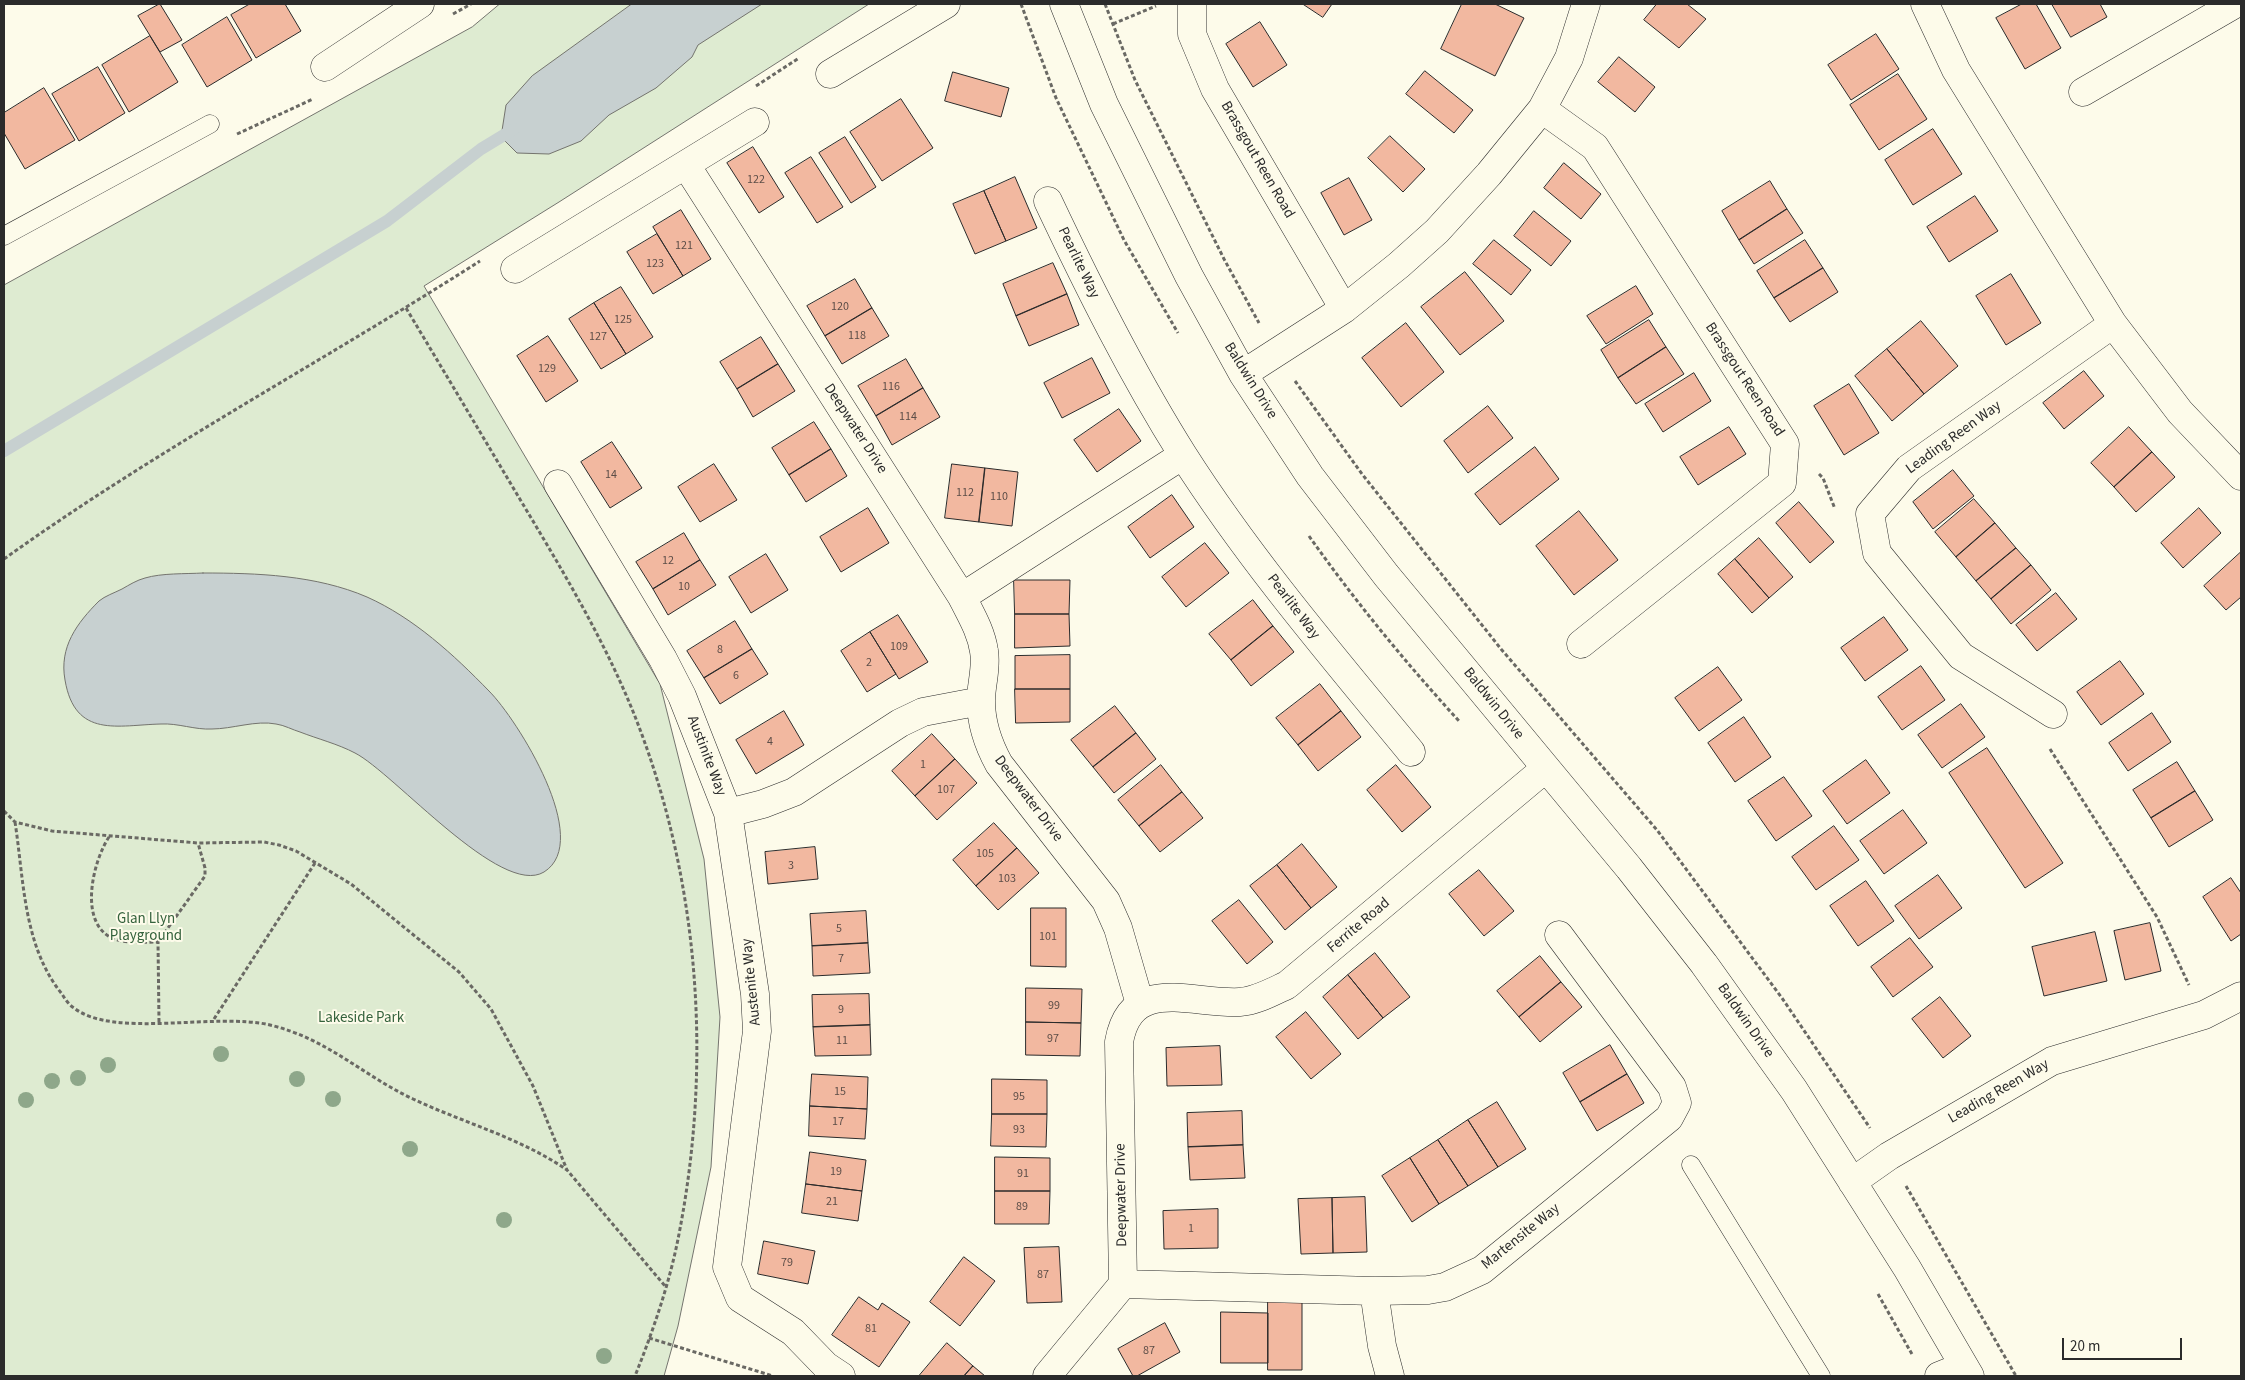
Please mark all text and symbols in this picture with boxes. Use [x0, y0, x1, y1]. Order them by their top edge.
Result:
street label: Brassgout Reen Road [1216, 98, 1298, 222]
house number: 122 [747, 173, 765, 187]
street label: Pearlite Way [1053, 224, 1103, 302]
house number: 121 [675, 239, 693, 253]
house number: 123 [646, 257, 664, 271]
house number: 120 [831, 300, 849, 314]
house number: 125 [614, 313, 632, 327]
street label: Brassgout Reen Road [1700, 320, 1788, 440]
house number: 118 [848, 329, 866, 343]
house number: 127 [589, 330, 607, 344]
street label: Baldwin Drive [1219, 339, 1281, 423]
house number: 129 [538, 362, 556, 376]
house number: 116 [882, 380, 900, 394]
street label: Deepwater Drive [819, 381, 891, 477]
street label: Leading Reen Way [1903, 397, 2005, 479]
house number: 114 [899, 410, 917, 424]
house number: 14 [605, 468, 617, 482]
house number: 112 [956, 486, 974, 500]
house number: 110 [990, 490, 1008, 504]
house number: 12 [662, 554, 674, 568]
street label: Pearlite Way [1263, 571, 1323, 643]
house number: 10 [678, 580, 690, 594]
house number: 109 [890, 640, 908, 654]
house number: 8 [717, 643, 723, 657]
house number: 2 [866, 656, 872, 670]
street label: Baldwin Drive [1459, 665, 1527, 743]
house number: 6 [733, 669, 739, 683]
street label: Austinite Way [682, 713, 730, 799]
house number: 4 [767, 735, 773, 749]
street label: Deepwater Drive [990, 752, 1066, 846]
house number: 1 [920, 758, 926, 772]
house number: 107 [937, 783, 955, 797]
house number: 105 [976, 847, 994, 861]
house number: 3 [788, 859, 794, 873]
house number: 103 [998, 872, 1016, 886]
street label: Ferrite Road [1324, 895, 1394, 957]
park label: Glan Llyn Playground [110, 911, 182, 946]
house number: 5 [836, 922, 842, 936]
house number: 101 [1039, 930, 1057, 944]
street label: Austenite Way [738, 937, 766, 1027]
house number: 7 [838, 952, 844, 966]
street label: Baldwin Drive [1713, 980, 1777, 1062]
house number: 99 [1048, 999, 1060, 1013]
house number: 9 [838, 1003, 844, 1017]
park label: Lakeside Park [318, 1010, 404, 1028]
house number: 97 [1047, 1032, 1059, 1046]
house number: 11 [836, 1034, 848, 1048]
street label: Leading Reen Way [1945, 1056, 2053, 1128]
house number: 15 [834, 1085, 846, 1099]
house number: 95 [1013, 1090, 1025, 1104]
house number: 17 [832, 1115, 844, 1129]
house number: 93 [1013, 1123, 1025, 1137]
street label: Deepwater Drive [1112, 1143, 1132, 1247]
house number: 19 [830, 1165, 842, 1179]
house number: 91 [1017, 1167, 1029, 1181]
house number: 21 [826, 1195, 838, 1209]
house number: 89 [1016, 1200, 1028, 1214]
street label: Martensite Way [1478, 1200, 1564, 1274]
house number: 1 [1188, 1222, 1194, 1236]
house number: 79 [781, 1256, 793, 1270]
house number: 87 [1037, 1268, 1049, 1282]
house number: 81 [865, 1322, 877, 1336]
scale bar [2065, 1328, 2185, 1360]
text: 20 m [2070, 1336, 2100, 1357]
house number: 87 [1143, 1344, 1155, 1358]

